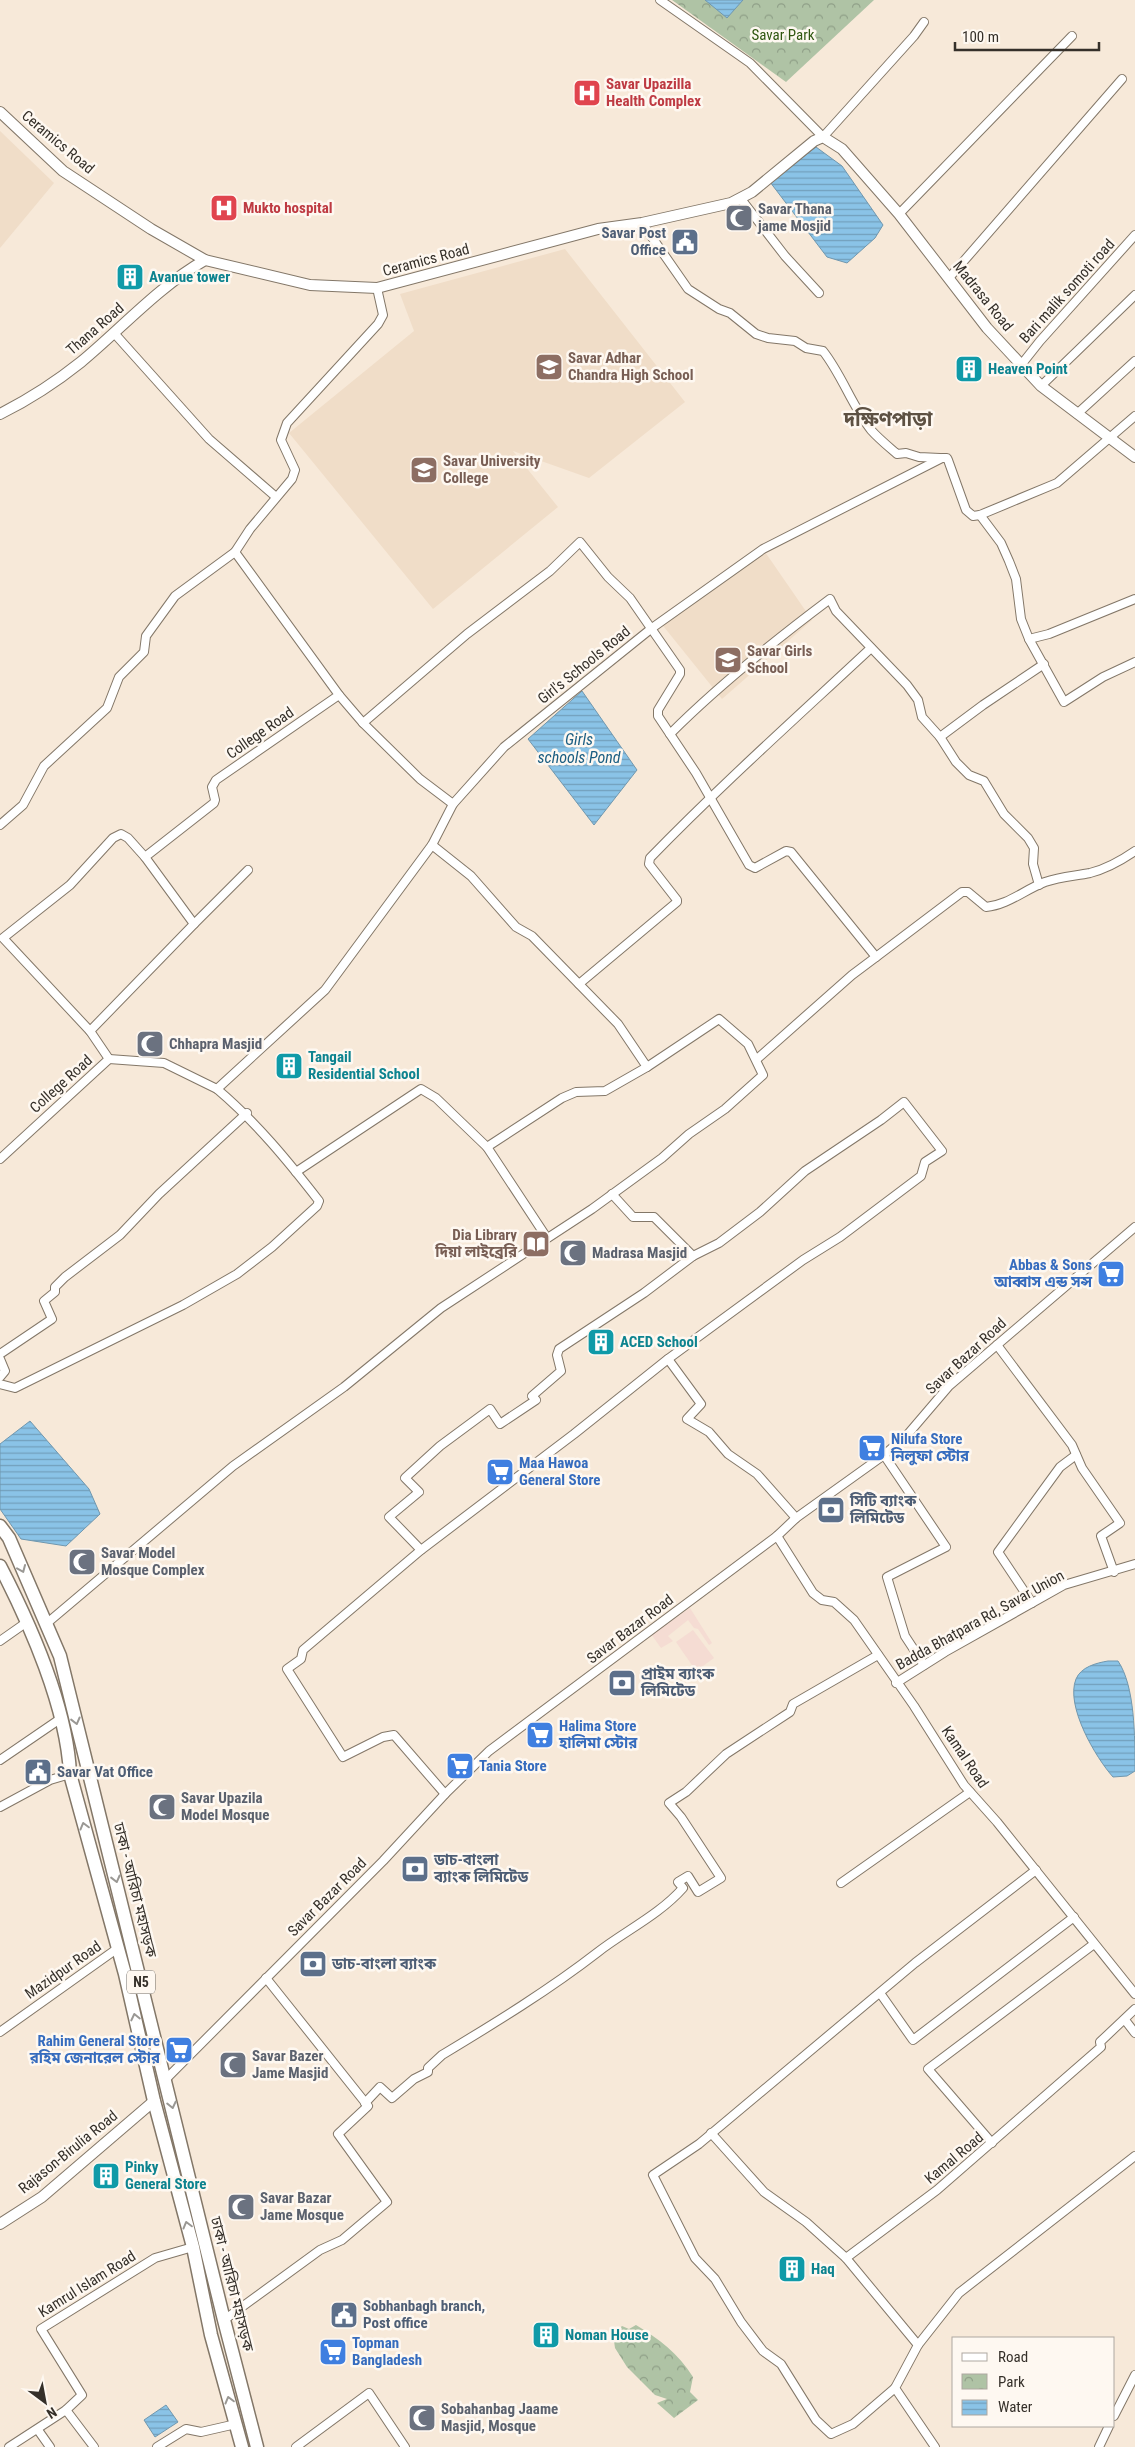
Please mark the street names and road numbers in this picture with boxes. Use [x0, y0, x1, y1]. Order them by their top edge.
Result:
street label: Ceramics Road [18, 106, 98, 178]
street label: Bari malik somoti road [1016, 235, 1118, 347]
street label: Ceramics Road [381, 240, 471, 280]
street label: Madrasa Road [949, 257, 1017, 335]
street label: Thana Road [63, 299, 127, 359]
street label: Girl's Schools Road [534, 622, 634, 708]
street label: College Road [223, 703, 297, 763]
street label: College Road [26, 1051, 96, 1117]
street label: Savar Bazar Road [922, 1314, 1010, 1398]
street label: Badda Bhatpara Rd, Savar Union [893, 1566, 1067, 1674]
street label: Savar Bazar Road [583, 1591, 677, 1667]
street label: Kamal Road [938, 1723, 992, 1791]
street label: ঢাকা - আরিচা মহাসড়ক [109, 1820, 161, 1960]
street label: Savar Bazar Road [284, 1854, 370, 1940]
street label: Mazidpur Road [21, 1937, 105, 2003]
road number: N5 [127, 1970, 155, 1994]
street label: Rajason-Birulia Road [15, 2107, 121, 2197]
street label: Kamal Road [921, 2128, 987, 2188]
street label: ঢাকা - আরিচা মহাসড়ক [206, 2214, 258, 2354]
street label: Kamrul Islam Road [35, 2247, 139, 2321]

